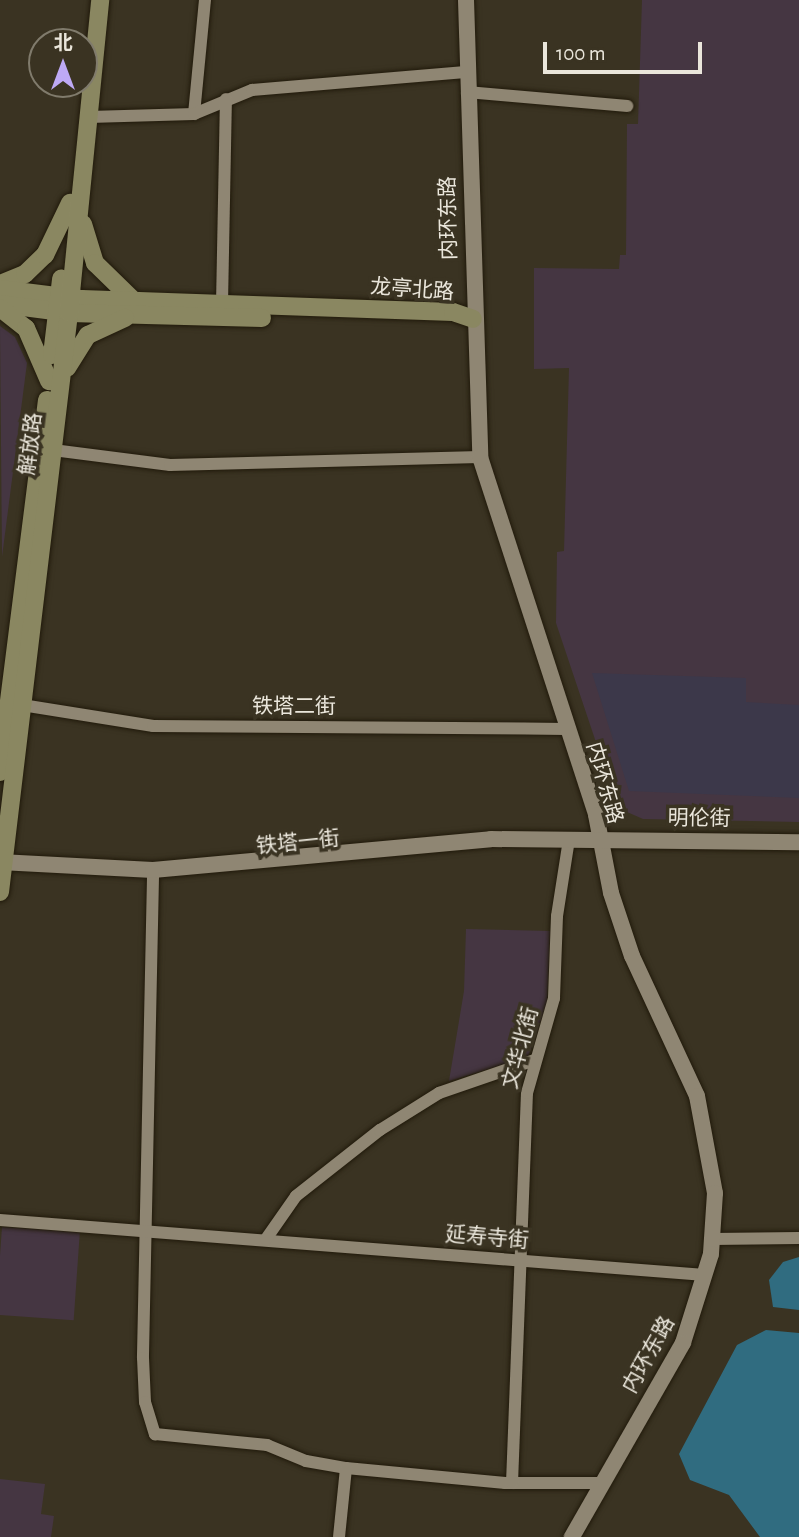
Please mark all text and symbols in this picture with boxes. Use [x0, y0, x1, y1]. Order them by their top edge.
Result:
north arrow [28, 28, 98, 98]
scale bar [547, 28, 706, 72]
text: 北 [53, 34, 73, 53]
text: 100 m [556, 43, 606, 64]
street label: 内环东路 [436, 176, 462, 260]
street label: 龙亭北路 [369, 275, 455, 305]
street label: 解放路 [15, 411, 47, 477]
street label: 铁塔二街 [252, 694, 336, 720]
street label: 内环东路 [580, 739, 628, 827]
street label: 明伦街 [667, 806, 731, 832]
street label: 铁塔一街 [255, 826, 341, 860]
street label: 文华北街 [498, 1004, 544, 1092]
street label: 延寿寺街 [444, 1222, 530, 1254]
street label: 内环东路 [618, 1312, 680, 1398]

